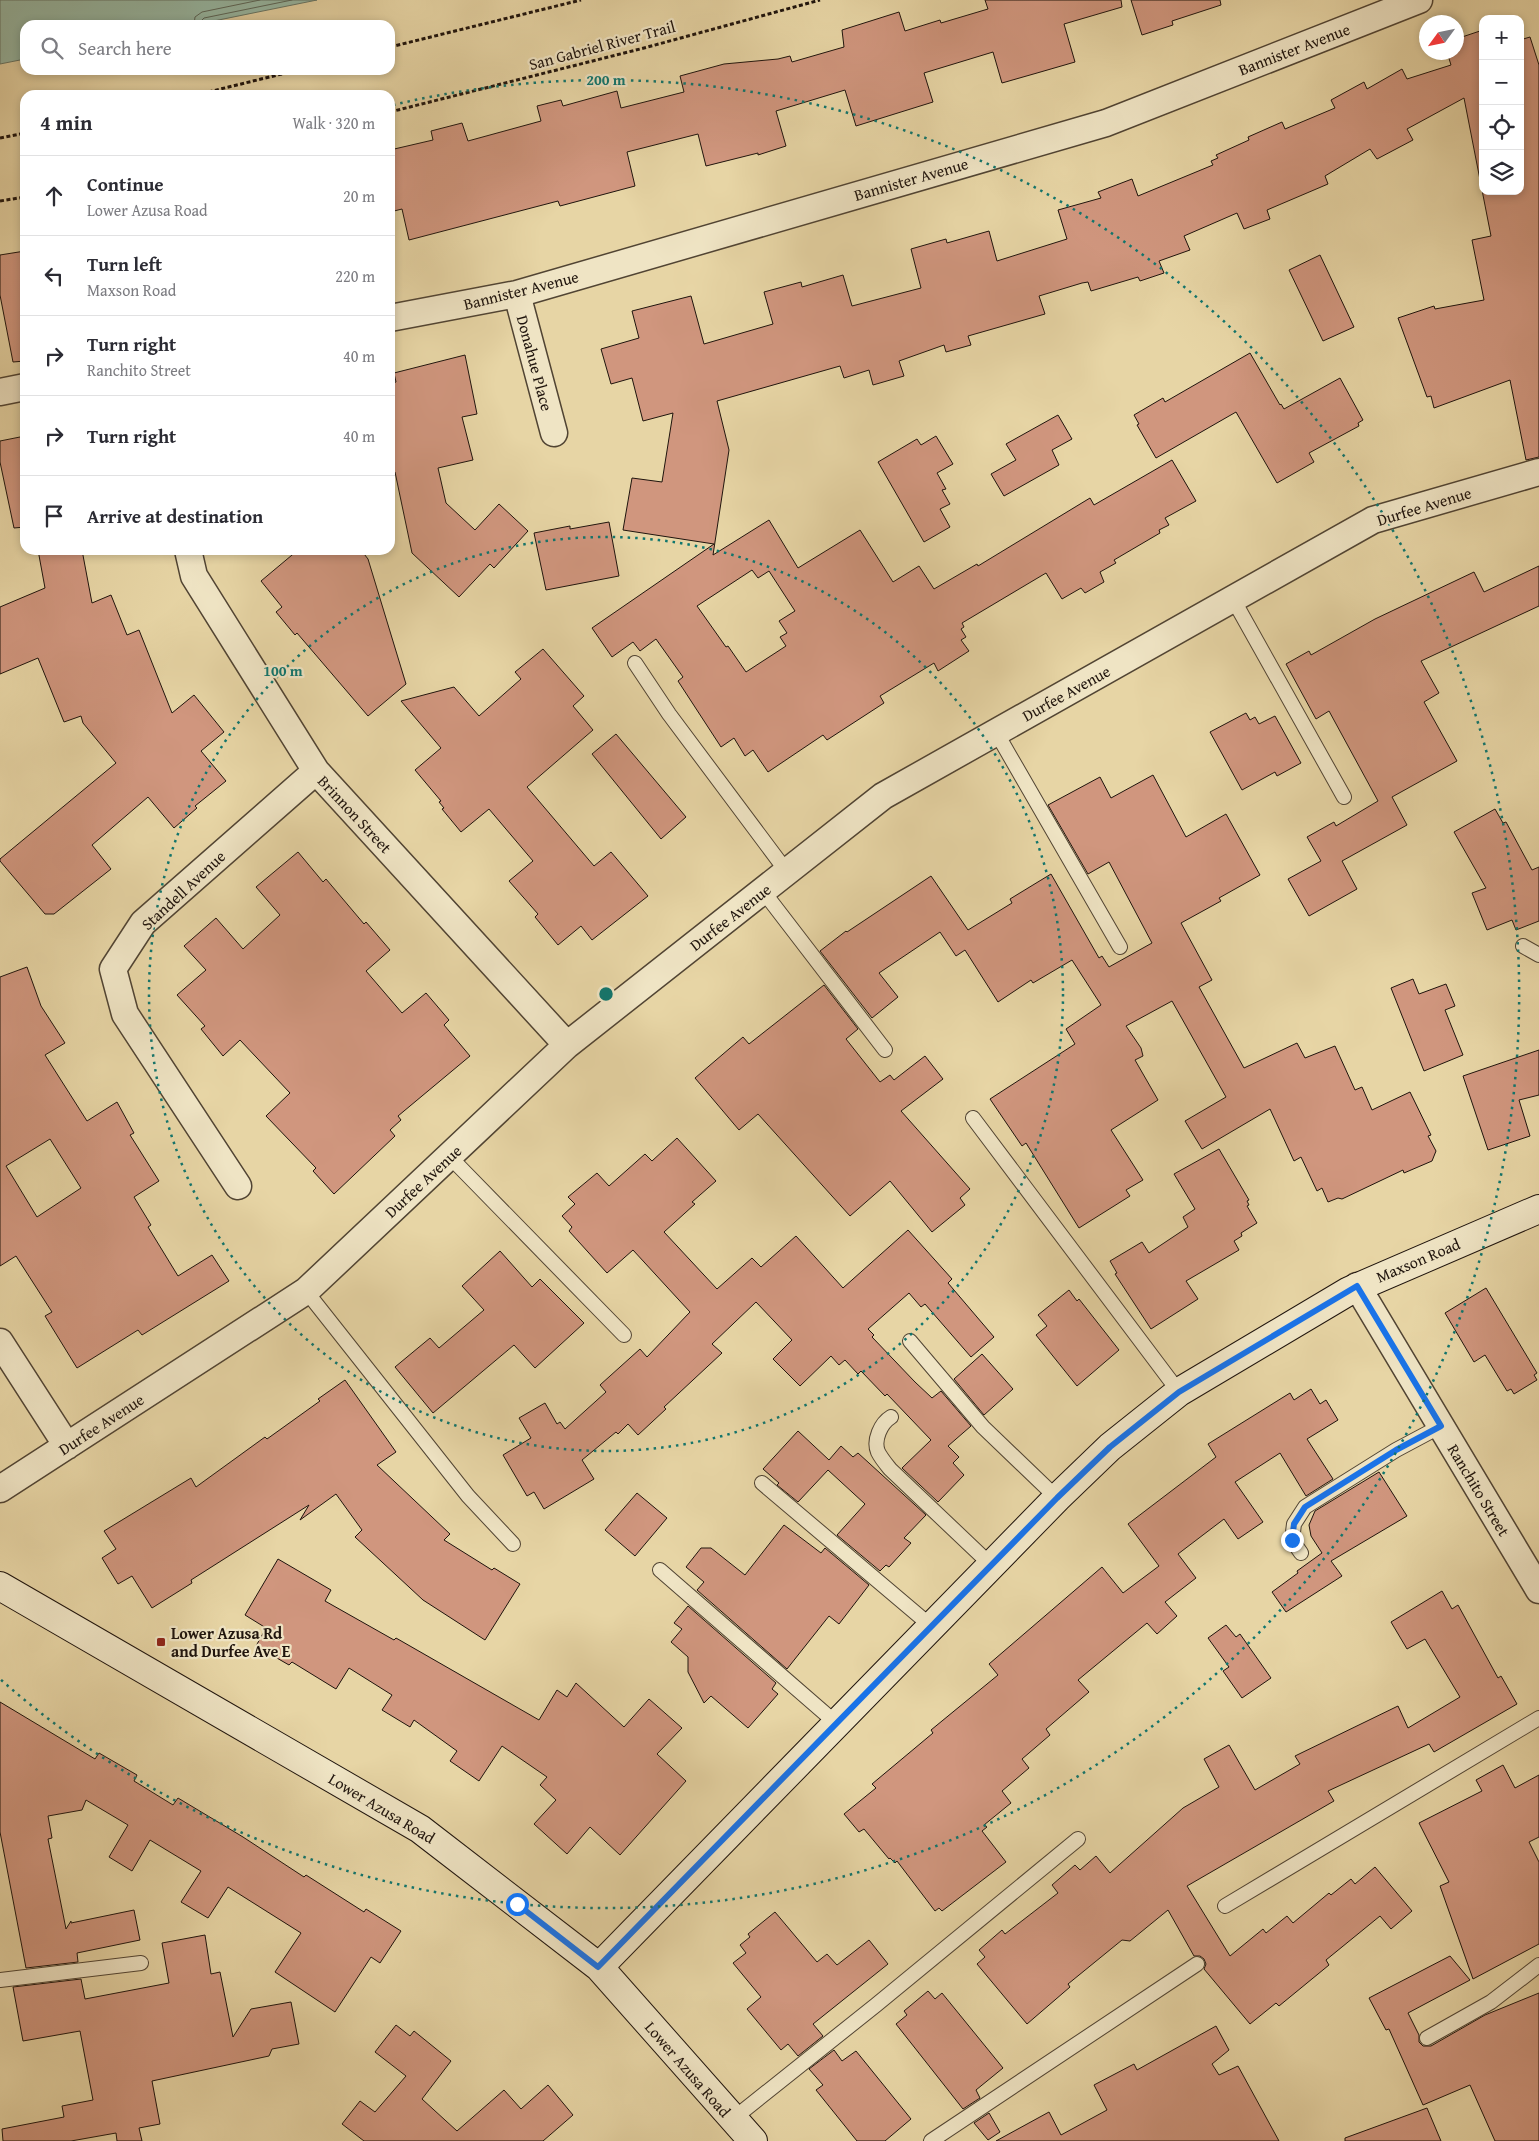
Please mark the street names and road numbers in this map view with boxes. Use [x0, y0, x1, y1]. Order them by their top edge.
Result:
street label: San Gabriel River Trail [526, 14, 678, 76]
street label: Bannister Avenue [1235, 17, 1353, 81]
street label: Bannister Avenue [851, 151, 971, 207]
street label: Bannister Avenue [461, 264, 581, 316]
street label: Donahue Place [511, 312, 559, 414]
street label: Durfee Avenue [1374, 480, 1474, 532]
street label: Durfee Avenue [1017, 659, 1115, 727]
street label: Brinnon Street [312, 770, 398, 859]
street label: Standell Avenue [135, 844, 231, 936]
street label: Durfee Avenue [684, 877, 776, 957]
street label: Durfee Avenue [379, 1139, 467, 1223]
street label: Maxson Road [1372, 1231, 1464, 1288]
street label: Durfee Avenue [53, 1387, 149, 1461]
street label: Ranchito Street [1442, 1439, 1516, 1541]
street label: Lower Azusa Road [324, 1767, 440, 1850]
street label: Lower Azusa Road [639, 2016, 737, 2123]

